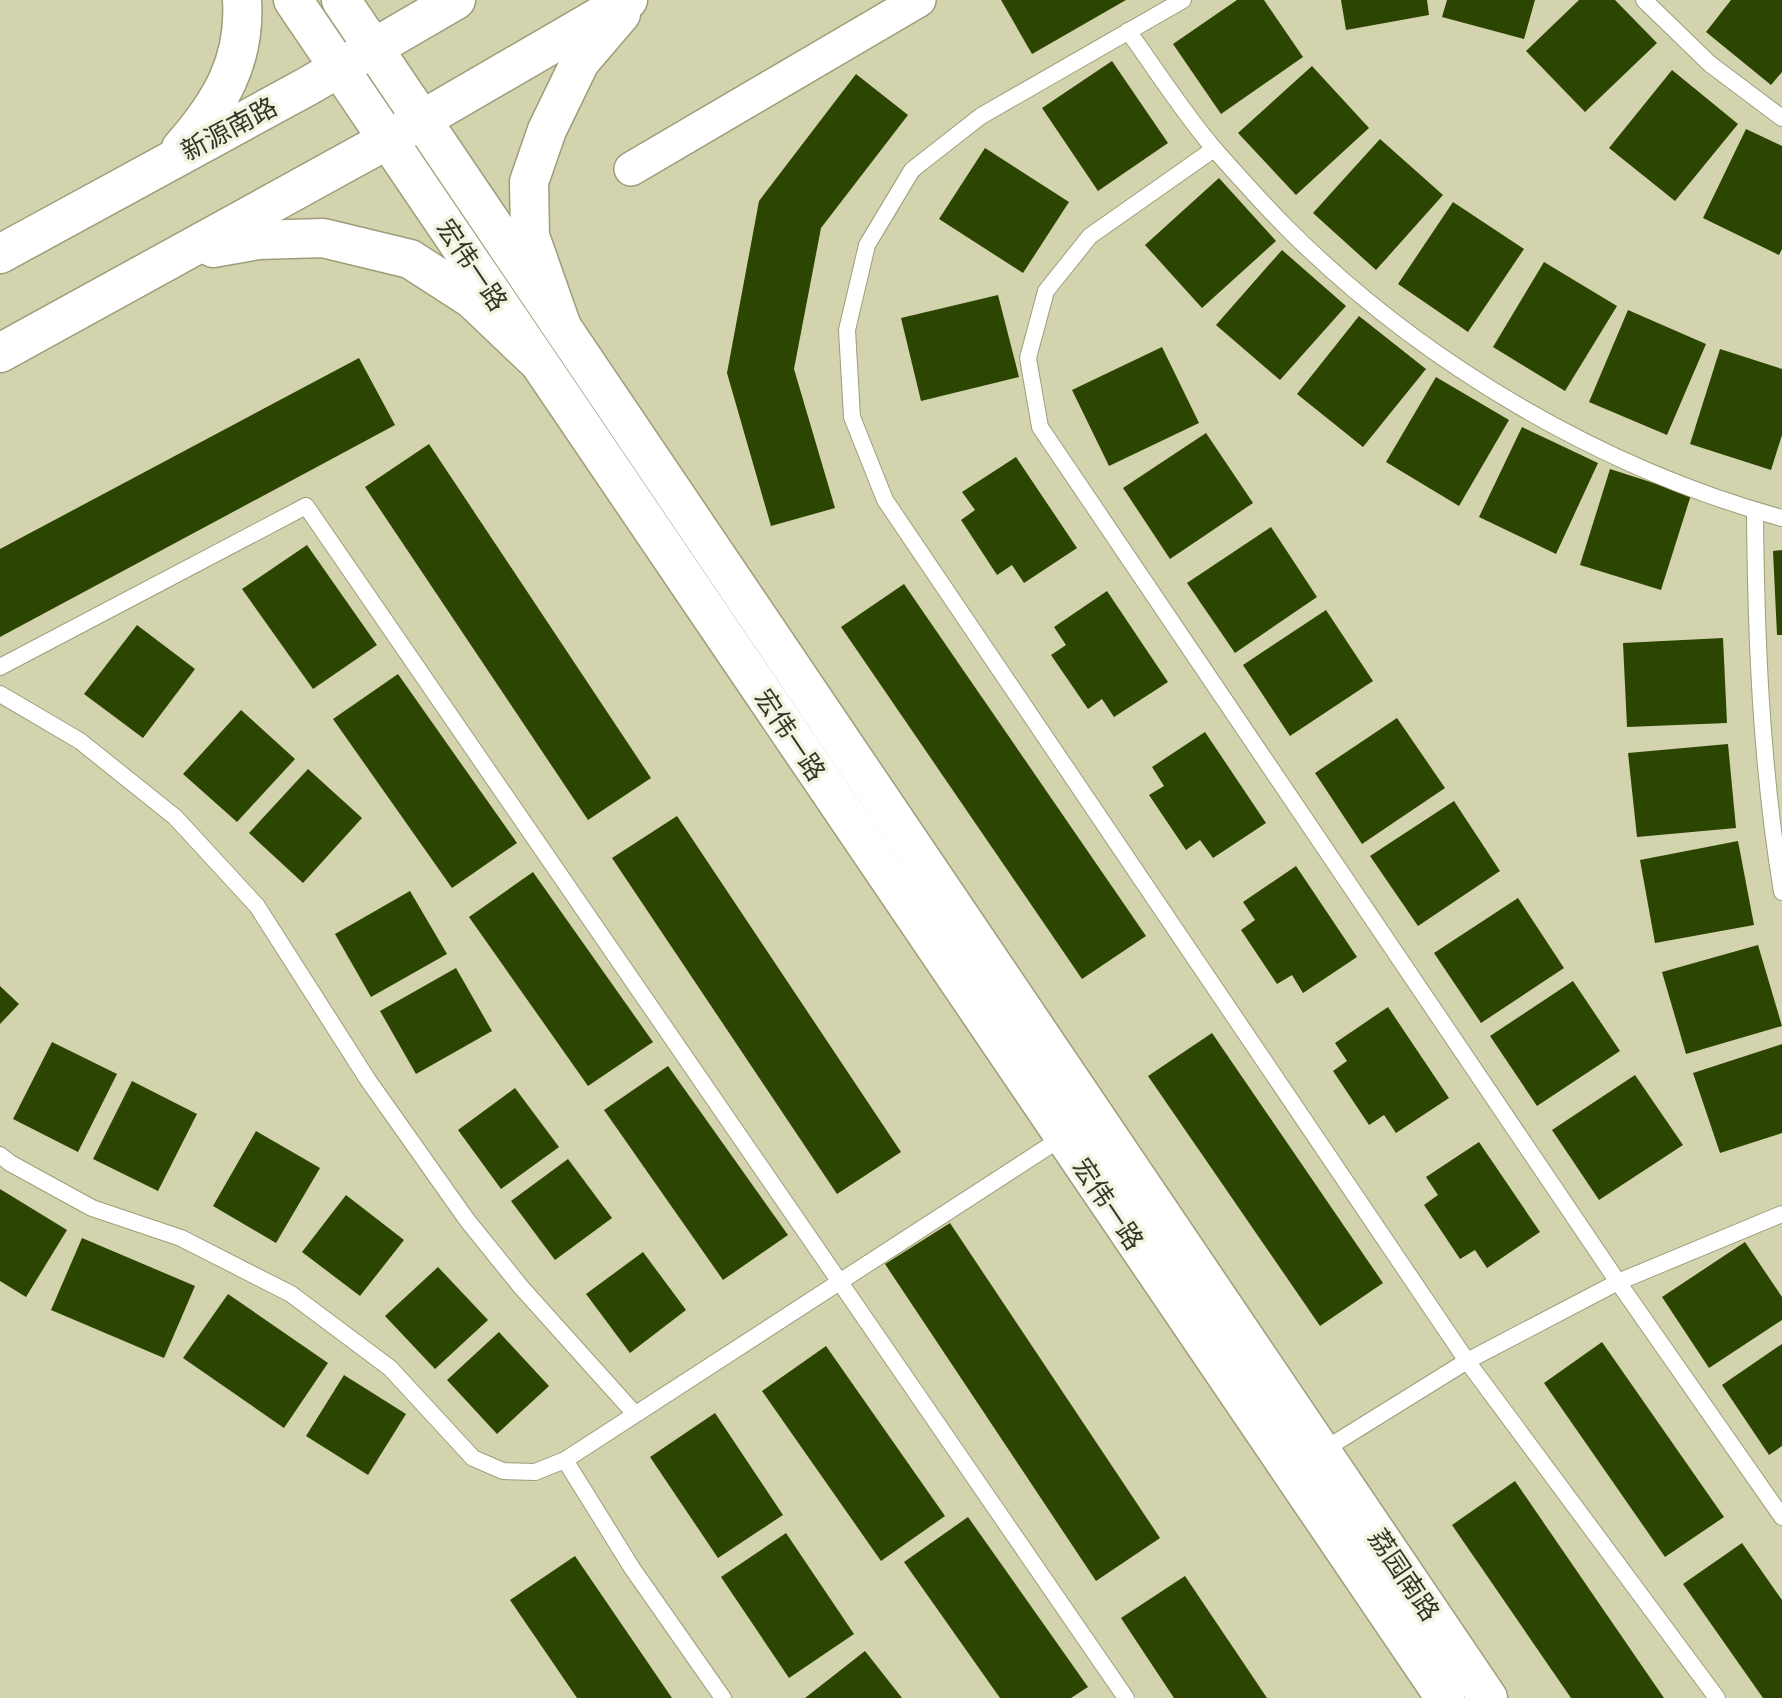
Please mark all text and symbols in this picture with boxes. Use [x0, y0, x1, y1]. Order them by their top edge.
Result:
street label: 新源南路 [177, 93, 281, 166]
street label: 宏伟一路 [431, 214, 513, 316]
street label: 宏伟一路 [749, 684, 831, 786]
street label: 宏伟一路 [1067, 1153, 1149, 1255]
street label: 荔园南路 [1363, 1525, 1444, 1626]

